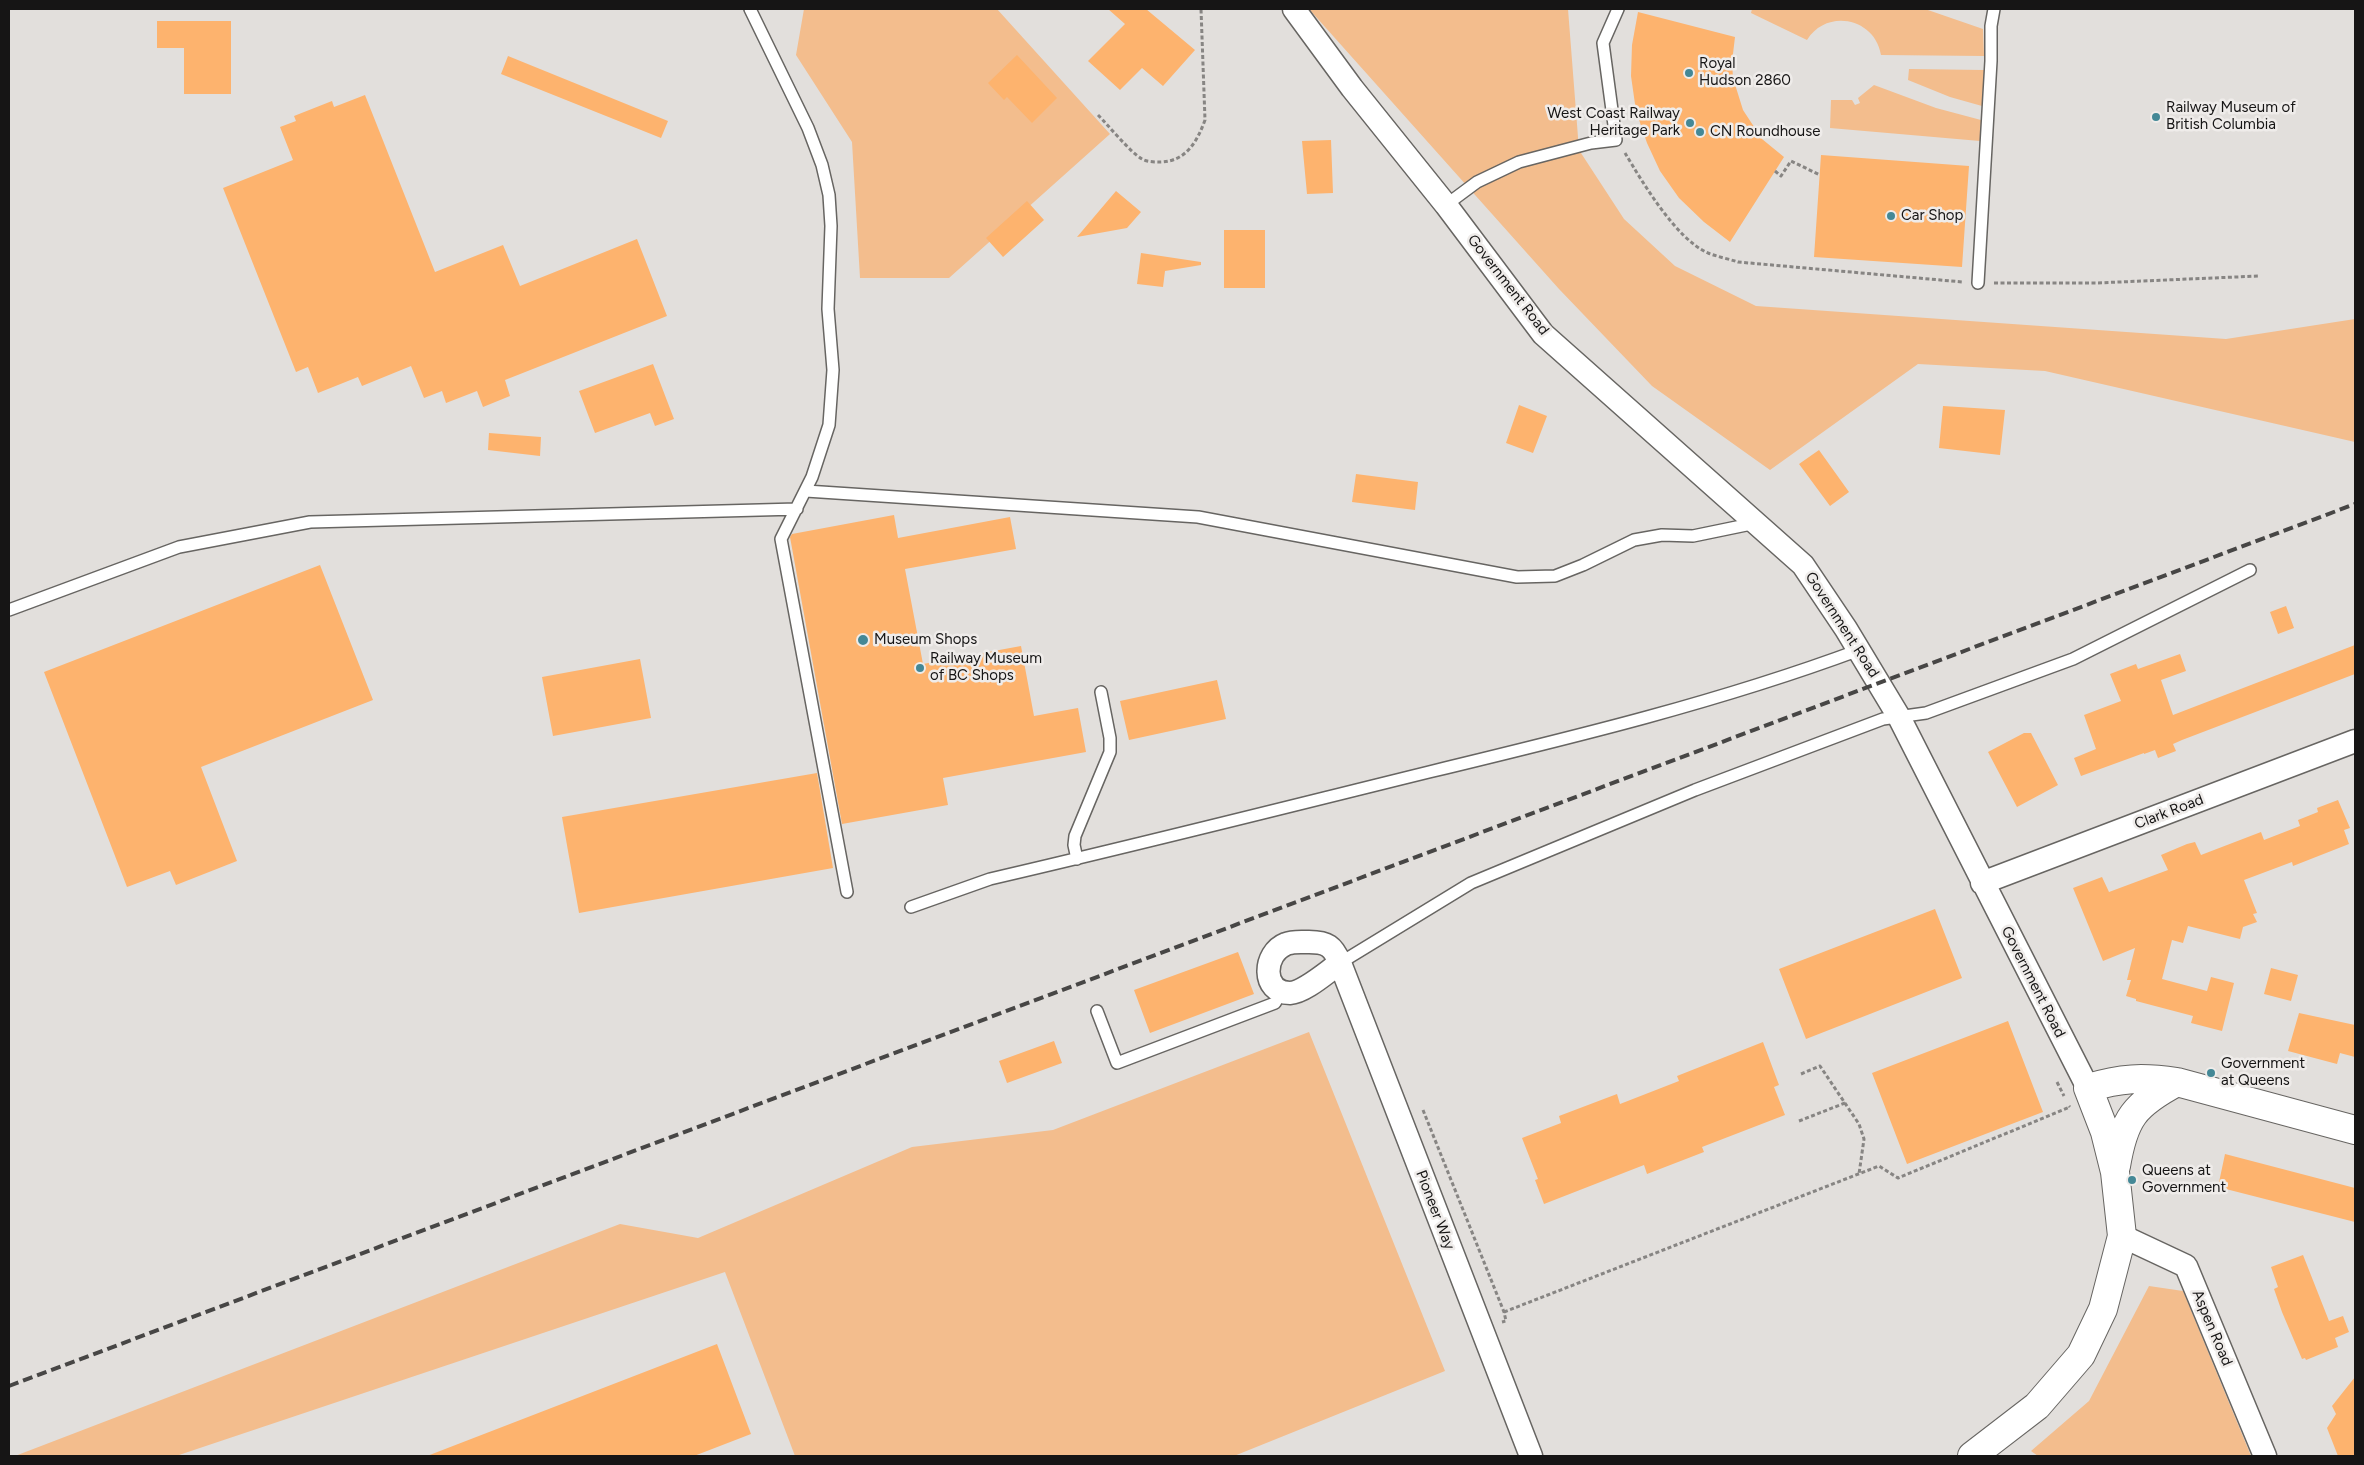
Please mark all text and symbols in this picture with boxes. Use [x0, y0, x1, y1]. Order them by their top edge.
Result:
place label: Royal Hudson 2860 [1699, 55, 1791, 90]
marker: Royal Hudson 2860 [1683, 67, 1695, 79]
place label: Railway Museum of British Columbia [2166, 99, 2296, 134]
place label: West Coast Railway Heritage Park [1547, 105, 1680, 140]
marker: Railway Museum of British Columbia [2150, 111, 2162, 123]
marker: West Coast Railway Heritage Park [1684, 117, 1696, 129]
place label: CN Roundhouse [1710, 123, 1820, 141]
marker: CN Roundhouse [1694, 126, 1706, 138]
place label: Car Shop [1901, 207, 1963, 225]
marker: Car Shop [1885, 210, 1897, 222]
street label: Government Road [1463, 231, 1553, 339]
street label: Government Road [1801, 569, 1883, 681]
place label: Museum Shops [874, 631, 977, 649]
marker: Museum Shops [856, 633, 870, 647]
place label: Railway Museum of BC Shops [930, 650, 1042, 685]
marker: Railway Museum of BC Shops [914, 662, 926, 674]
street label: Clark Road [2132, 791, 2206, 833]
street label: Government Road [1997, 923, 2069, 1041]
place label: Government at Queens [2221, 1055, 2305, 1090]
marker: Government at Queens [2205, 1067, 2217, 1079]
place label: Queens at Government [2142, 1162, 2226, 1197]
street label: Pioneer Way [1412, 1168, 1458, 1252]
marker: Queens at Government [2126, 1174, 2138, 1186]
street label: Aspen Road [2188, 1287, 2236, 1369]

